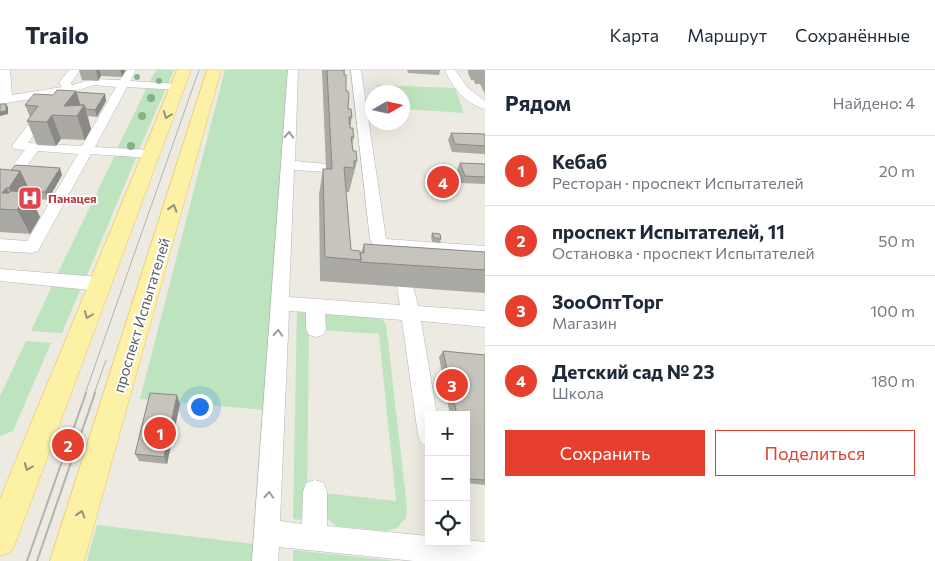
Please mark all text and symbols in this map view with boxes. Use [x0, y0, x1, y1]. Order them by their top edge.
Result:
text: Trailo [25, 20, 89, 49]
text: Карта [610, 24, 659, 46]
text: Маршрут [687, 24, 767, 46]
text: Сохранённые [795, 24, 910, 46]
north arrow [365, 85, 410, 130]
text: Рядом [505, 90, 571, 115]
text: Найдено: 4 [833, 93, 915, 112]
one-way arrow [162, 111, 172, 119]
one-way arrow [284, 131, 295, 139]
text: Кебаб [552, 150, 607, 173]
text: 1 [517, 161, 525, 180]
text: 20 m [879, 161, 915, 180]
pin: 4 [427, 163, 459, 201]
text: Ресторан · проспект Испытателей [552, 173, 804, 192]
hospital icon: Панацея [17, 185, 43, 211]
place label: Панацея [48, 191, 97, 205]
one-way arrow [167, 204, 177, 212]
text: проспект Испытателей, 11 [552, 220, 785, 243]
text: 2 [516, 231, 526, 250]
text: 50 m [878, 231, 915, 250]
street label: проспект Испытателей [109, 235, 173, 395]
text: Остановка · проспект Испытателей [552, 243, 815, 262]
text: ЗооОптТорг [552, 290, 663, 313]
text: 3 [516, 301, 526, 320]
text: 100 m [870, 301, 915, 320]
one-way arrow [84, 311, 94, 319]
text: Магазин [552, 313, 617, 332]
one-way arrow [272, 328, 283, 336]
text: Детский сад № 23 [552, 360, 715, 383]
pin: 3 [436, 366, 468, 404]
text: 4 [516, 371, 526, 390]
text: 180 m [871, 371, 915, 390]
text: Школа [552, 383, 604, 402]
your location [187, 394, 213, 420]
map controls [425, 411, 470, 546]
button: + [425, 411, 470, 456]
pin: 1 [144, 414, 176, 452]
pin: 2 [52, 426, 84, 464]
button: Сохранить [505, 430, 705, 476]
button: Поделиться [715, 430, 915, 476]
button: − [425, 456, 470, 501]
one-way arrow [24, 462, 34, 471]
one-way arrow [263, 491, 274, 499]
button: locate [425, 501, 470, 546]
one-way arrow [76, 511, 86, 519]

